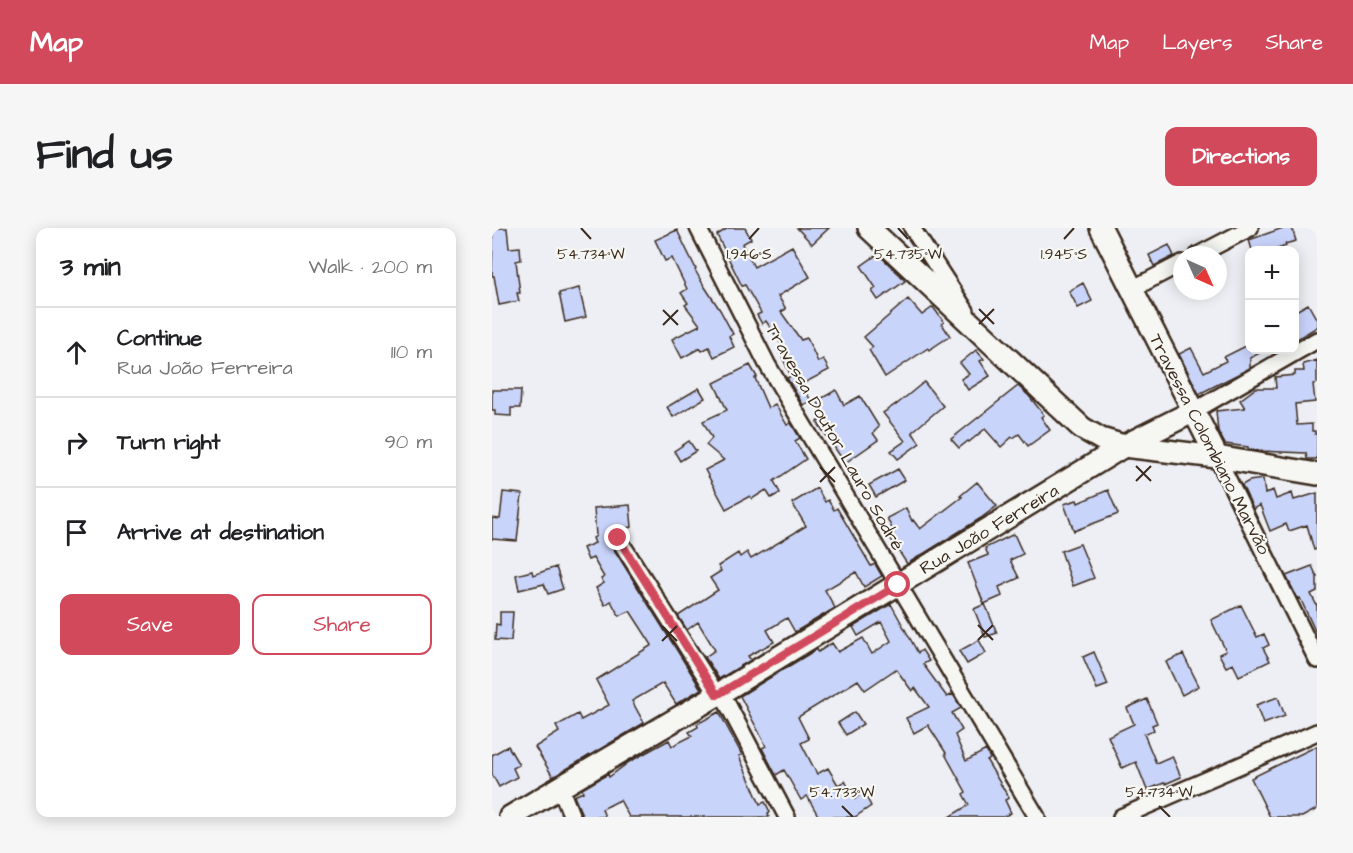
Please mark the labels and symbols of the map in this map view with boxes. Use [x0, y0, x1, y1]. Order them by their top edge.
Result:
text: 54.734°W [557, 244, 625, 265]
text: 1.946°S [726, 244, 772, 265]
text: 54.735°W [874, 244, 942, 265]
text: 1.945°S [1041, 244, 1088, 265]
north arrow [1173, 246, 1227, 300]
street label: Travessa Doutor Lauro Sodré [759, 319, 910, 555]
street label: Travessa Colombiano Marvão [1143, 330, 1276, 559]
street label: Rua João Ferreira [915, 478, 1063, 581]
route end [604, 524, 630, 550]
route start [884, 571, 910, 597]
text: 54.733°W [810, 782, 874, 803]
text: 54.734°W [1125, 782, 1193, 803]

